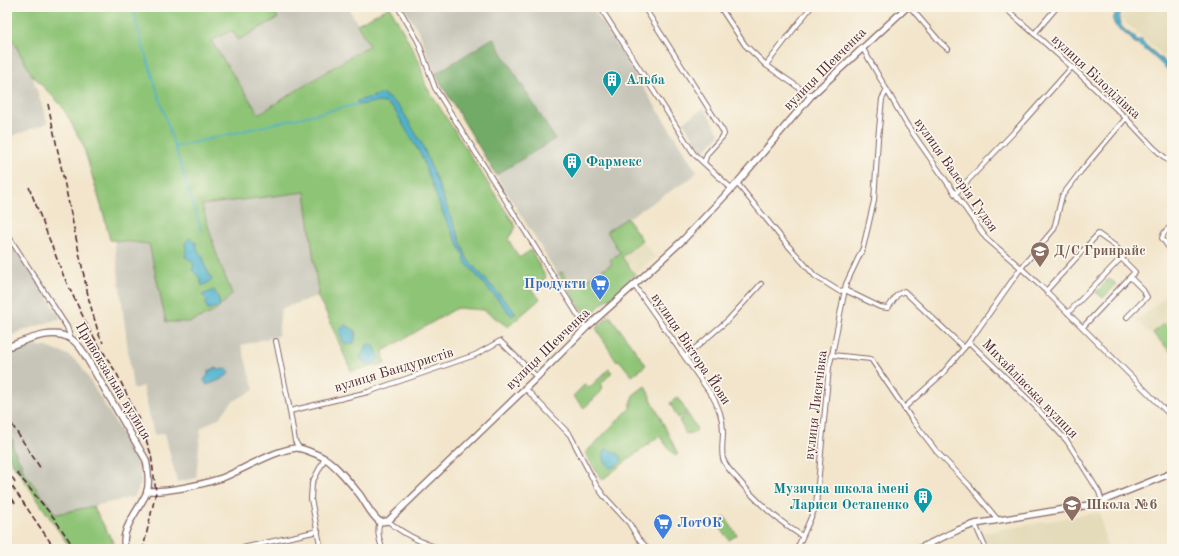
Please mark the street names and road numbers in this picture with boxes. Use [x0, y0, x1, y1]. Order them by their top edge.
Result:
street label: вулиця Шевченка [781, 25, 869, 113]
street label: вулиця Білодідівка [1049, 32, 1143, 122]
street label: вулиця Валерія Гудзя [911, 116, 1001, 234]
street label: вулиця Віктора Йови [649, 289, 737, 407]
street label: вулиця Шевченка [503, 306, 593, 392]
street label: Привокзальна вулиця [73, 320, 153, 442]
street label: Михайлівська вулиця [979, 337, 1081, 441]
street label: вулиця Бандуристів [333, 345, 455, 395]
street label: вулиця Лисичівка [802, 349, 830, 461]

